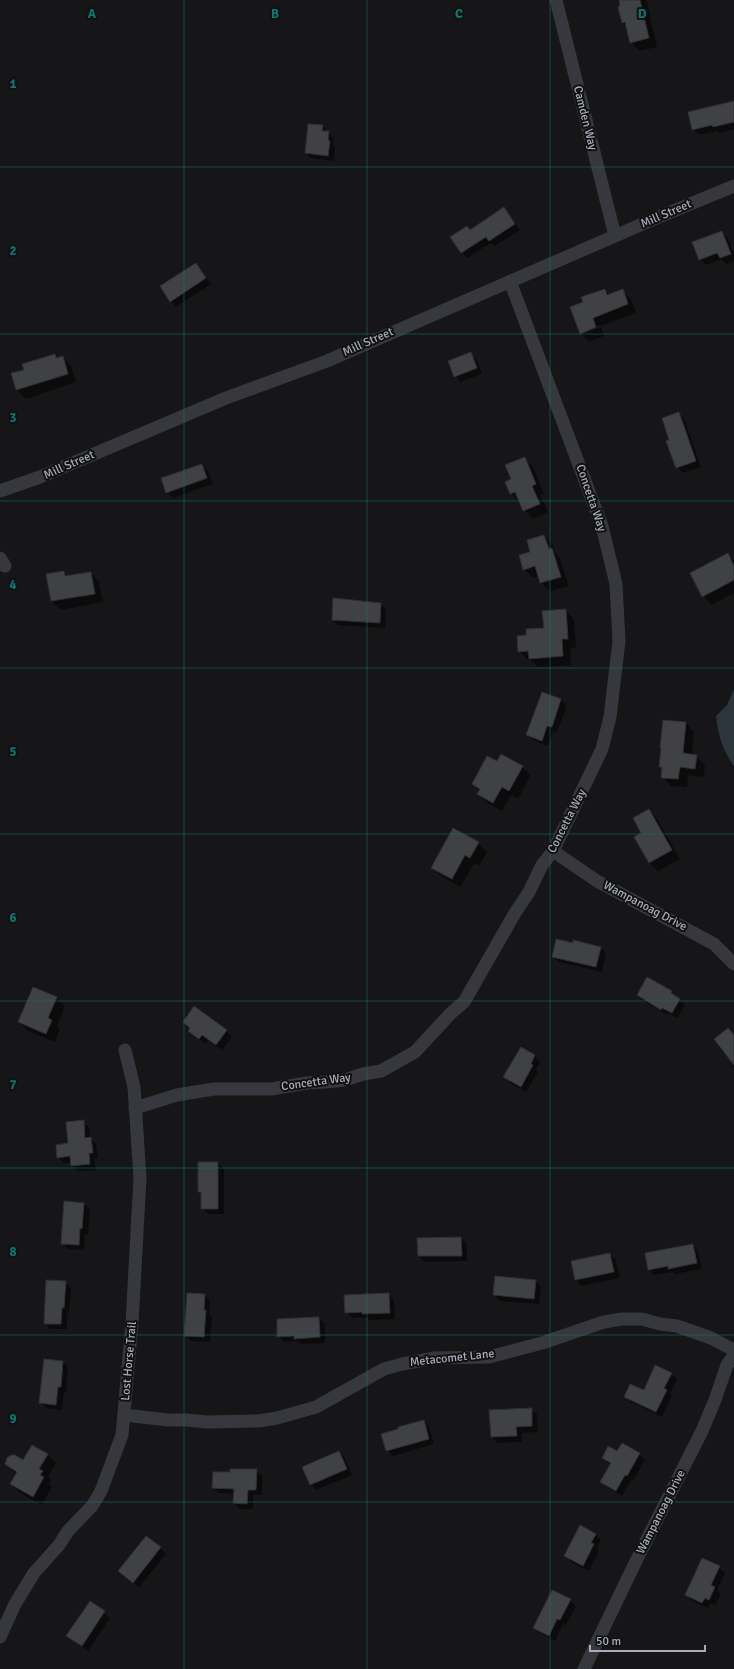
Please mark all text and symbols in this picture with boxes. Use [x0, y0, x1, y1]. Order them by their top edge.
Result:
text: A [88, 6, 97, 22]
text: B [271, 6, 279, 22]
text: C [455, 6, 463, 22]
text: D [638, 6, 647, 22]
text: 1 [9, 76, 17, 92]
street label: Camden Way [570, 84, 600, 152]
street label: Mill Street [638, 197, 694, 231]
text: 2 [9, 243, 17, 259]
street label: Mill Street [340, 324, 396, 360]
text: 3 [9, 410, 17, 426]
street label: Mill Street [41, 447, 97, 483]
street label: Concetta Way [573, 462, 610, 534]
text: 4 [9, 577, 17, 593]
text: 5 [9, 744, 17, 760]
street label: Concetta Way [544, 786, 590, 856]
street label: Wampanoag Drive [601, 878, 689, 934]
text: 6 [9, 910, 17, 926]
street label: Concetta Way [280, 1070, 352, 1094]
text: 7 [9, 1077, 17, 1093]
text: 8 [9, 1244, 17, 1260]
street label: Lost Horse Trail [118, 1320, 140, 1401]
street label: Metacomet Lane [409, 1346, 495, 1370]
text: 9 [9, 1411, 17, 1427]
street label: Wampanoag Drive [633, 1467, 689, 1557]
scale bar [590, 1627, 705, 1653]
text: 50 m [596, 1634, 621, 1649]

